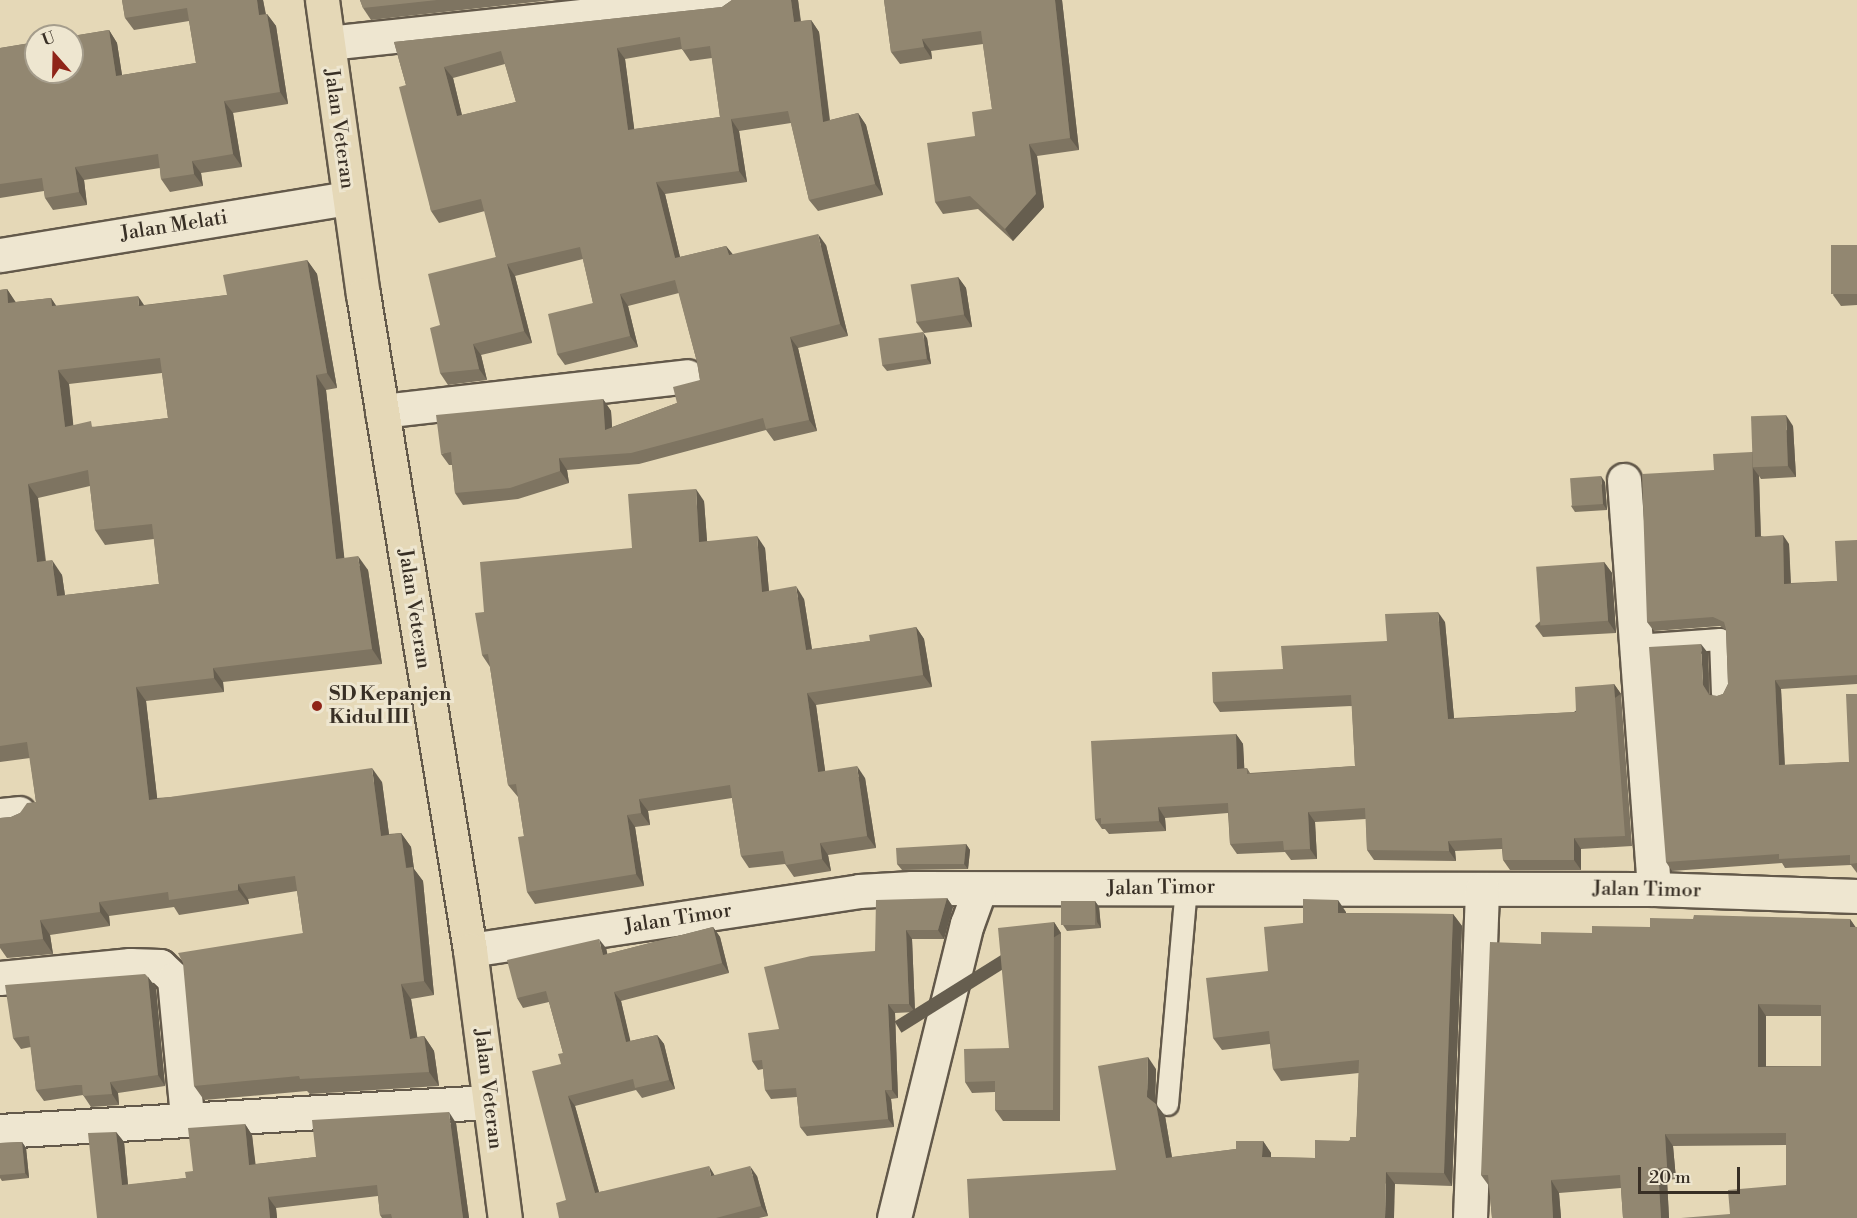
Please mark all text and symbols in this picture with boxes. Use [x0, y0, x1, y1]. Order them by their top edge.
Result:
north arrow [24, 24, 84, 84]
text: U [39, 27, 58, 50]
street label: Jalan Veteran [319, 67, 359, 191]
street label: Jalan Melati [119, 206, 229, 246]
street label: Jalan Veteran [393, 547, 435, 671]
place label: SD Kepanjen Kidul III [329, 682, 451, 729]
marker: SD Kepanjen Kidul III [310, 699, 324, 713]
street label: Jalan Timor [1106, 875, 1216, 901]
street label: Jalan Timor [1592, 877, 1702, 903]
street label: Jalan Timor [622, 899, 734, 939]
street label: Jalan Veteran [469, 1027, 507, 1151]
scale bar [1641, 1155, 1743, 1193]
text: 20 m [1649, 1166, 1691, 1189]

